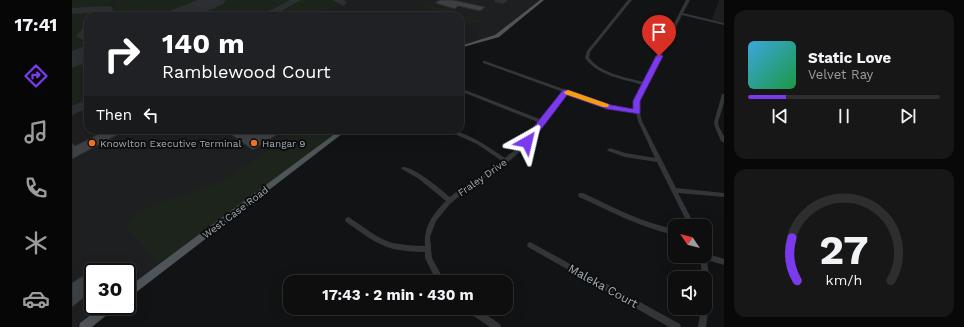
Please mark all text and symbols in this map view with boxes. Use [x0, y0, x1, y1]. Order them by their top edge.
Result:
text: 17:41 [15, 14, 57, 35]
pin [642, 15, 676, 56]
icon: arrive [648, 21, 670, 43]
text: 140 m [162, 27, 245, 60]
icon: right [96, 28, 148, 80]
text: Static Love [808, 49, 891, 67]
text: Ramblewood Court [162, 61, 331, 82]
icon: directions [22, 62, 50, 90]
text: Velvet Ray [808, 67, 873, 82]
icon: left [140, 104, 162, 126]
icon: previous [769, 105, 791, 127]
icon: pause [833, 105, 855, 127]
icon: next [897, 105, 919, 127]
text: Then [96, 106, 132, 124]
icon: music [22, 118, 50, 146]
position arrow [506, 121, 548, 163]
marker: Knowlton Executive Terminal [87, 138, 97, 148]
place label: Knowlton Executive Terminal [100, 138, 242, 149]
marker: Hangar 9 [249, 138, 259, 148]
place label: Hangar 9 [262, 138, 306, 149]
street label: Fraley Drive [456, 156, 509, 198]
icon: phone [22, 174, 50, 202]
street label: West Case Road [200, 184, 270, 241]
north arrow [668, 219, 712, 263]
map controls [668, 219, 712, 315]
text: 27 [819, 225, 869, 274]
icon: climate [22, 229, 50, 257]
street label: Maleka Court [566, 261, 640, 311]
speed limit sign: 30 [84, 263, 136, 315]
button: sound [668, 271, 712, 315]
text: km/h [826, 271, 862, 287]
icon: car [22, 285, 50, 313]
text: 17:43 · 2 min · 430 m [322, 286, 474, 304]

